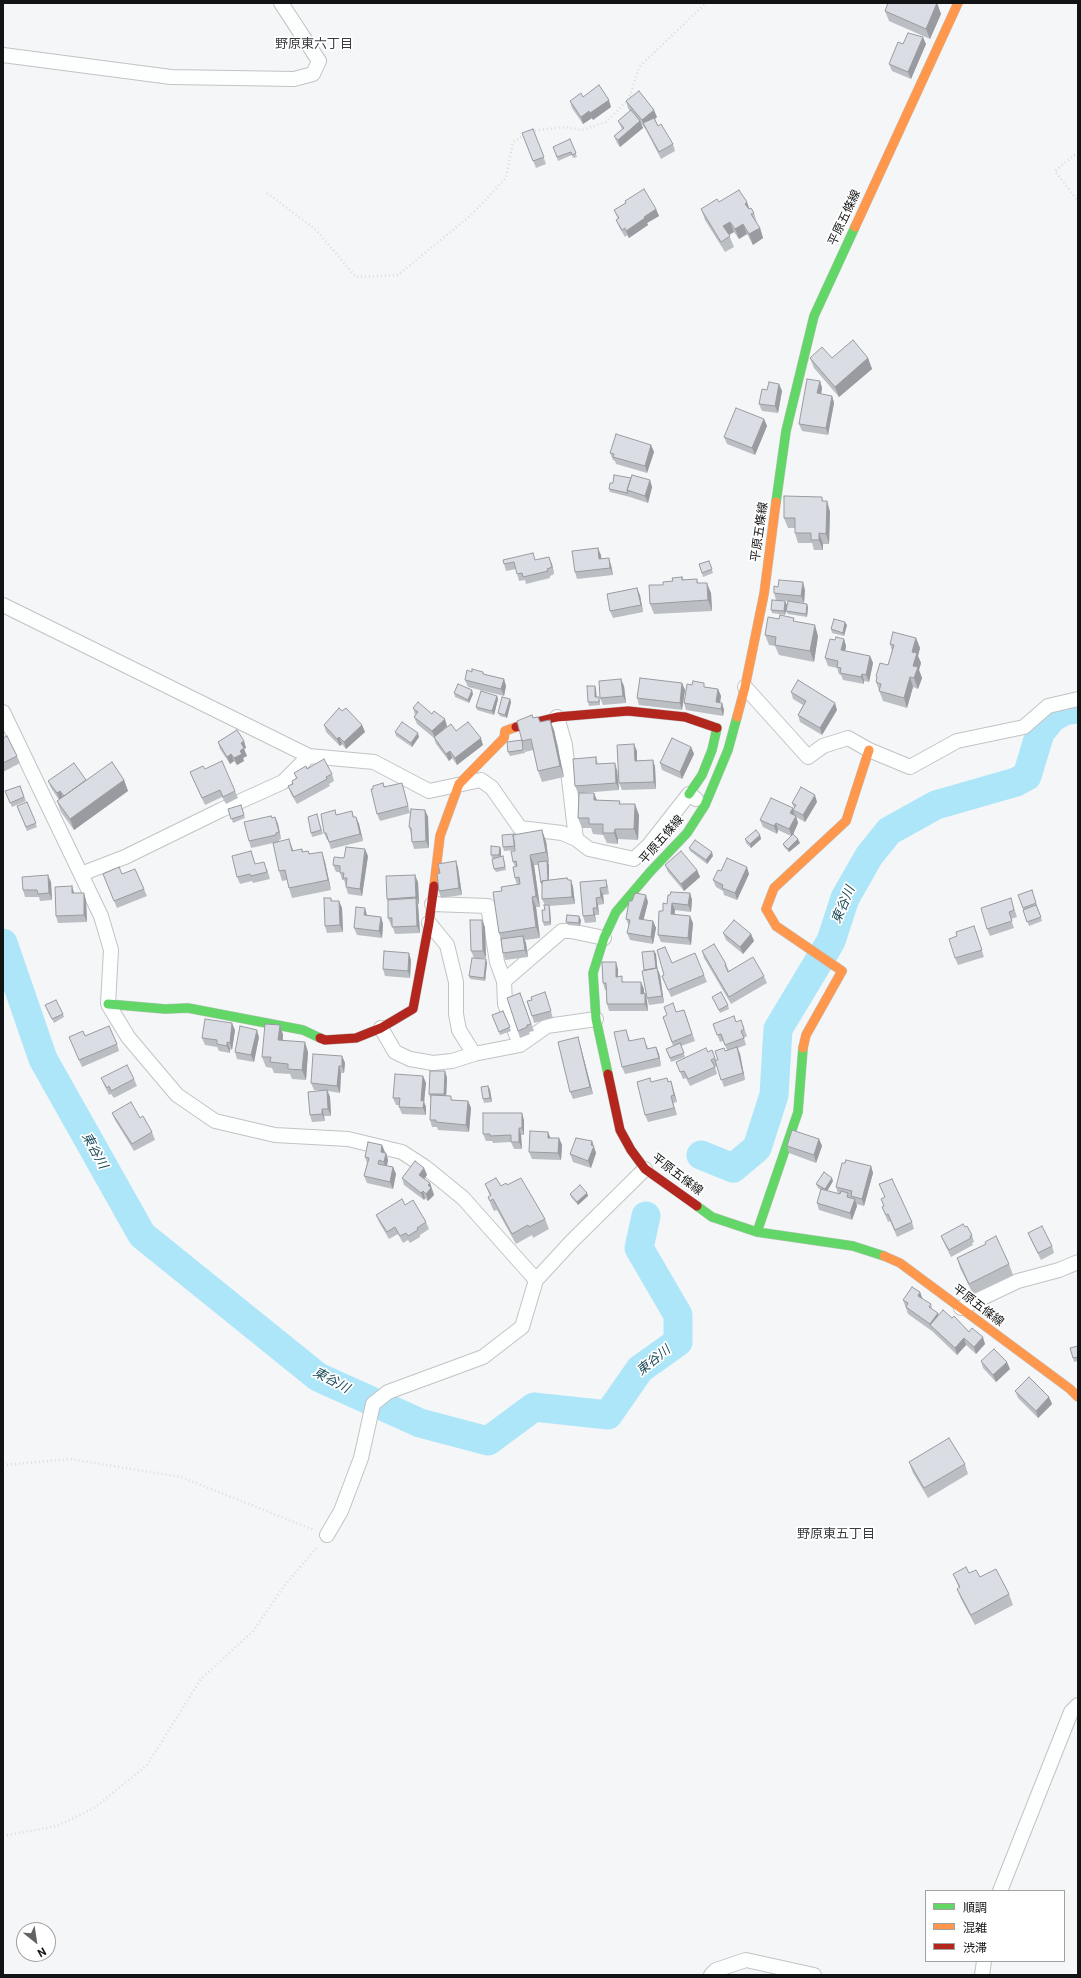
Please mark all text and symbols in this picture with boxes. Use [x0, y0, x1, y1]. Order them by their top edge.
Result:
district label: 野原東六丁目 [275, 37, 353, 53]
street label: 平原五條線 [826, 188, 864, 248]
street label: 平原五條線 [749, 501, 771, 563]
street label: 平原五條線 [637, 813, 687, 867]
water label: 東谷川 [829, 884, 859, 926]
water label: 東谷川 [78, 1130, 110, 1172]
street label: 平原五條線 [649, 1151, 705, 1199]
street label: 平原五條線 [950, 1282, 1006, 1330]
water label: 東谷川 [634, 1343, 674, 1379]
water label: 東谷川 [310, 1365, 352, 1397]
district label: 野原東五丁目 [797, 1527, 875, 1543]
legend [925, 1890, 1065, 1962]
text: 順調 [963, 1901, 987, 1915]
text: 混雑 [963, 1921, 987, 1935]
north arrow [16, 1922, 56, 1962]
text: 渋滞 [963, 1941, 987, 1955]
text: N [35, 1944, 48, 1960]

